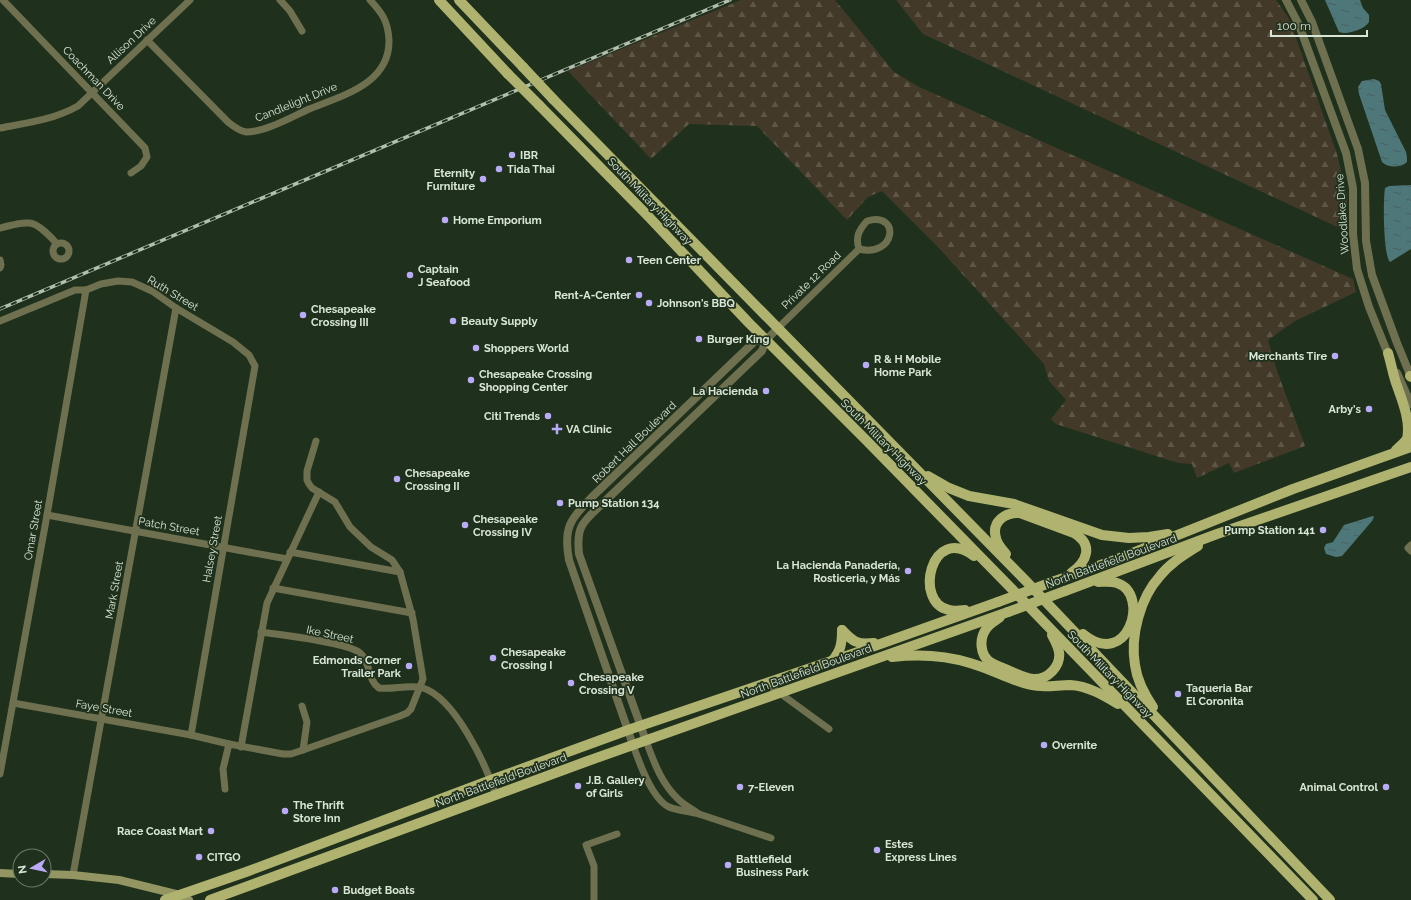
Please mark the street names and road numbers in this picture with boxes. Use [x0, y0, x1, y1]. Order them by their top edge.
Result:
street label: Allison Drive [104, 14, 159, 67]
street label: Coachman Drive [60, 44, 128, 114]
street label: Candlelight Drive [253, 80, 340, 125]
street label: South Military Highway [605, 155, 695, 248]
street label: Woodlake Drive [1333, 173, 1352, 255]
street label: Private 12 Road [779, 249, 844, 312]
street label: Ruth Street [145, 273, 201, 314]
street label: South Military Highway [838, 397, 929, 488]
street label: Robert Hall Boulevard [590, 399, 679, 486]
street label: Omar Street [22, 498, 45, 561]
street label: Halsey Street [200, 514, 225, 584]
street label: Patch Street [137, 515, 201, 538]
street label: North Battlefield Boulevard [1044, 532, 1179, 591]
street label: Mark Street [103, 560, 126, 620]
street label: Ike Street [305, 623, 355, 646]
street label: South Military Highway [1065, 628, 1155, 721]
street label: North Battlefield Boulevard [739, 642, 874, 701]
street label: Faye Street [75, 697, 133, 720]
street label: North Battlefield Boulevard [434, 751, 569, 810]

